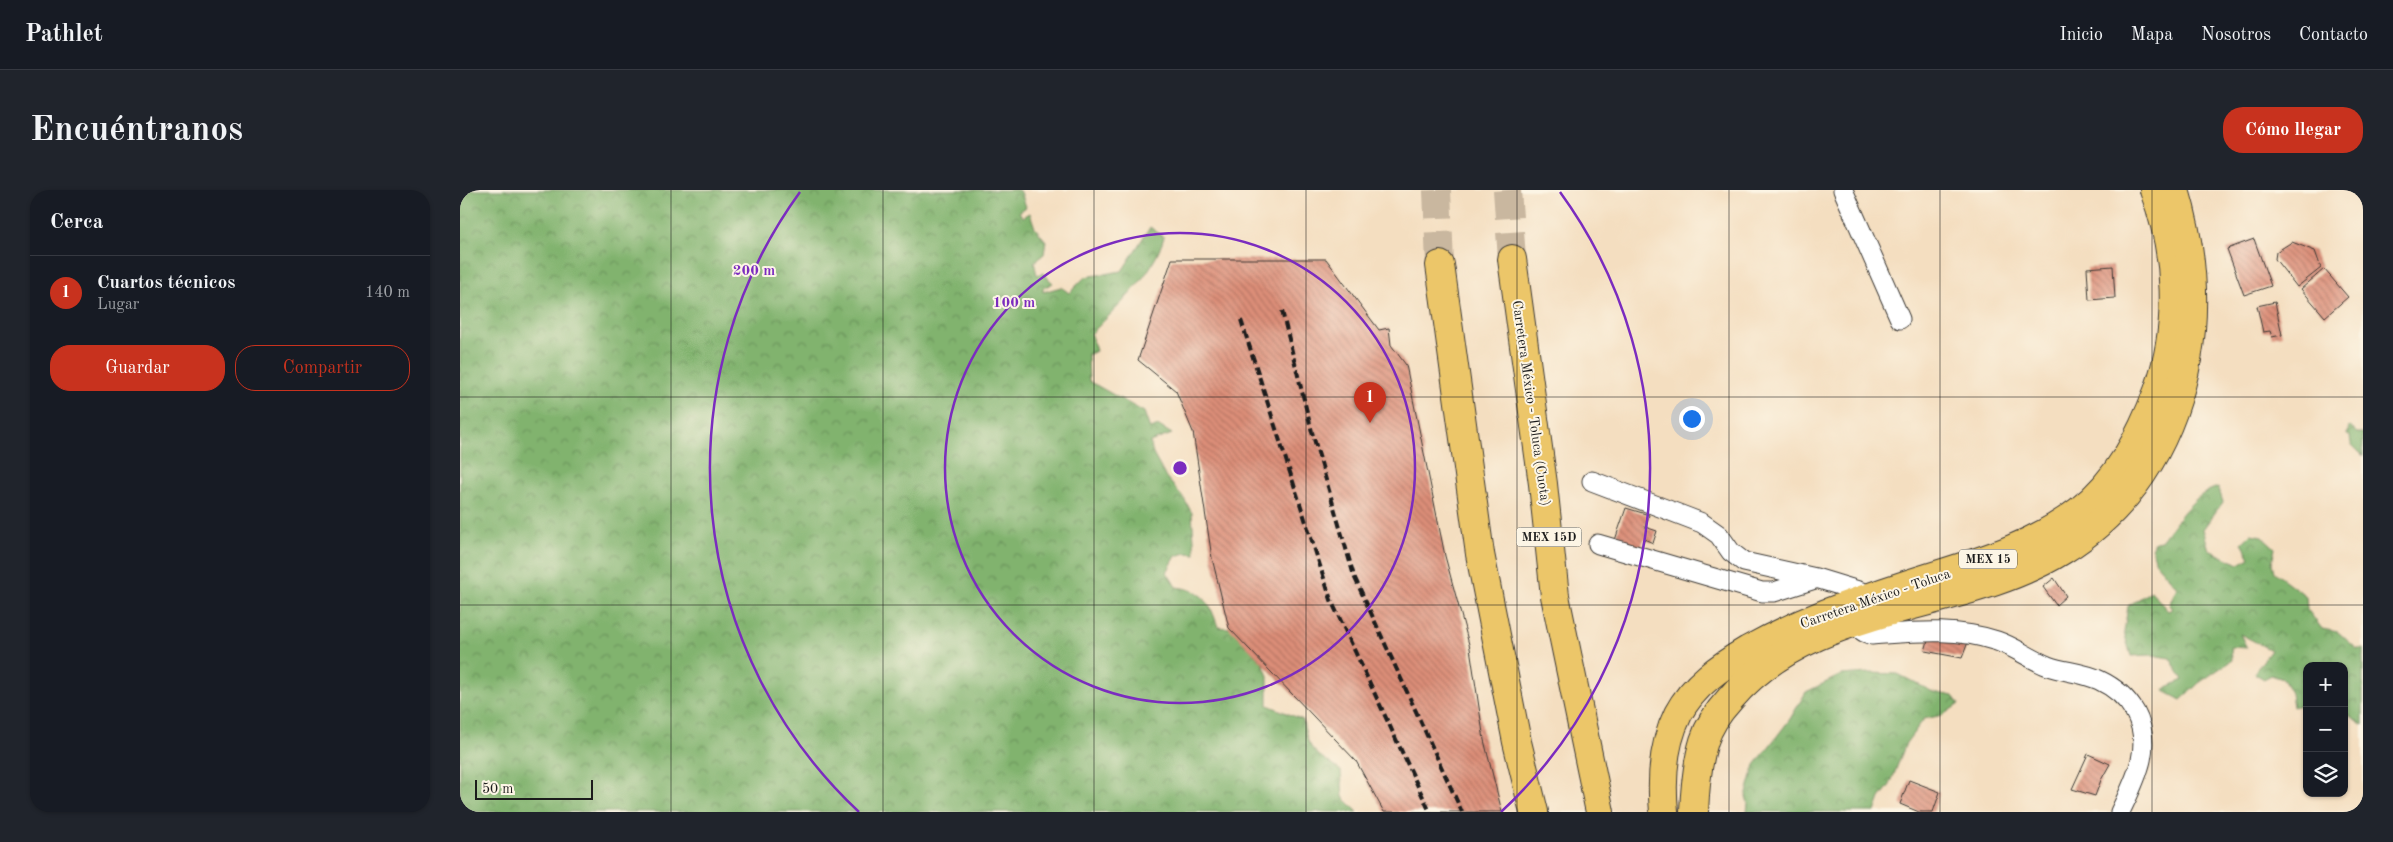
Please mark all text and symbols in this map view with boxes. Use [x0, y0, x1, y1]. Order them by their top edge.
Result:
text: Pathlet [25, 23, 103, 47]
text: Inicio [2060, 26, 2103, 44]
text: Mapa [2131, 26, 2173, 44]
text: Nosotros [2201, 26, 2271, 44]
text: Contacto [2299, 26, 2368, 44]
button: Cómo llegar [2223, 107, 2363, 153]
text: Encuéntranos [30, 113, 243, 148]
text: Cerca [50, 212, 103, 233]
text: 200 m [733, 264, 775, 279]
text: Cuartos técnicos [97, 274, 235, 293]
text: 1 [61, 285, 71, 301]
text: 140 m [365, 285, 410, 301]
text: 100 m [993, 296, 1035, 311]
text: Lugar [97, 297, 139, 313]
street label: Carretera México - Toluca (Cuota) [1510, 299, 1552, 507]
button: Guardar [50, 345, 225, 391]
button: Compartir [235, 345, 410, 391]
pin: 1 [1354, 382, 1386, 423]
your location [1679, 406, 1705, 432]
centre of rings [1171, 459, 1189, 477]
road number: MEX 15D [1516, 528, 1582, 547]
road number: MEX 15 [1959, 549, 2017, 568]
street label: Carretera México - Toluca [1798, 567, 1952, 631]
map controls [2303, 662, 2348, 797]
button: + [2303, 662, 2348, 707]
button: − [2303, 707, 2348, 752]
button: layers [2303, 752, 2348, 797]
scale bar [475, 777, 592, 800]
text: 50 m [482, 782, 513, 796]

